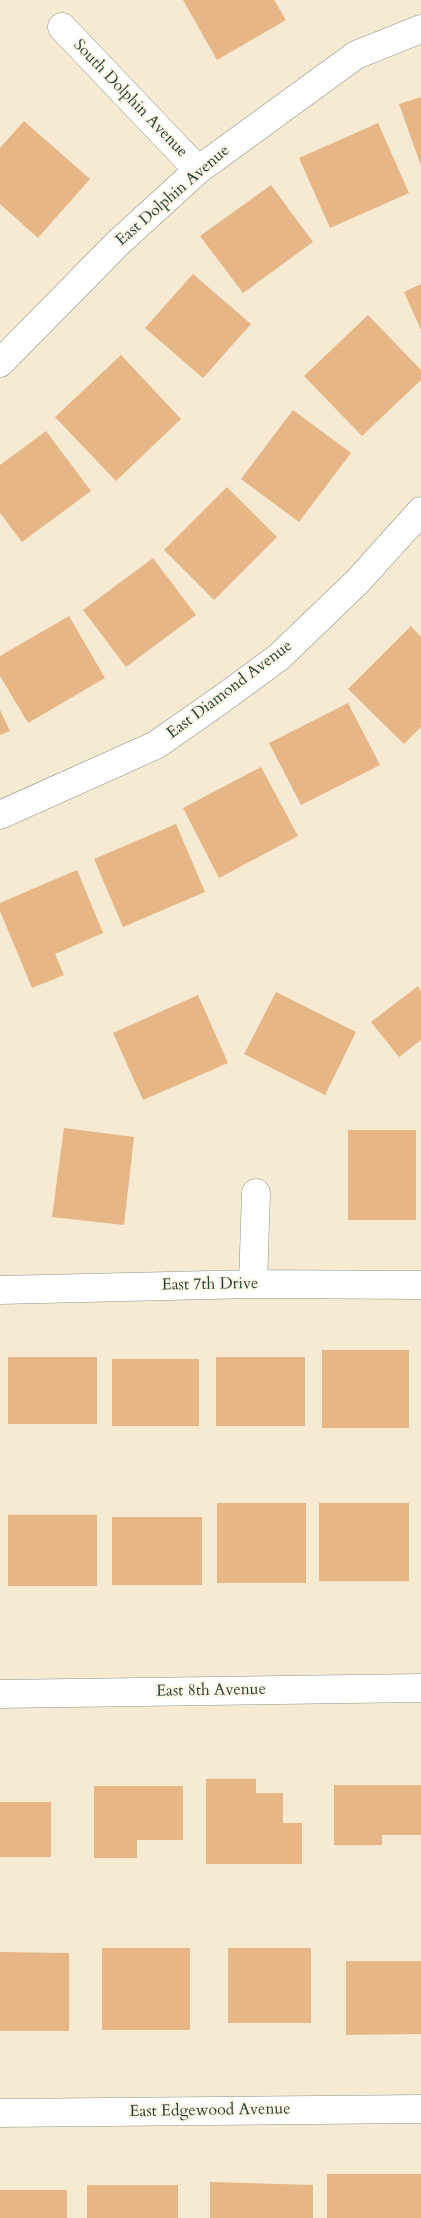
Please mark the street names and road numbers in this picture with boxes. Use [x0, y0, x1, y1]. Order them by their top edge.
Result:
street label: South Dolphin Avenue [69, 36, 191, 162]
street label: East Dolphin Avenue [112, 141, 234, 251]
street label: East Diamond Avenue [164, 637, 296, 743]
street label: East 7th Drive [162, 1275, 258, 1295]
street label: East 8th Avenue [156, 1680, 266, 1702]
street label: East Edgewood Avenue [129, 2100, 291, 2122]

